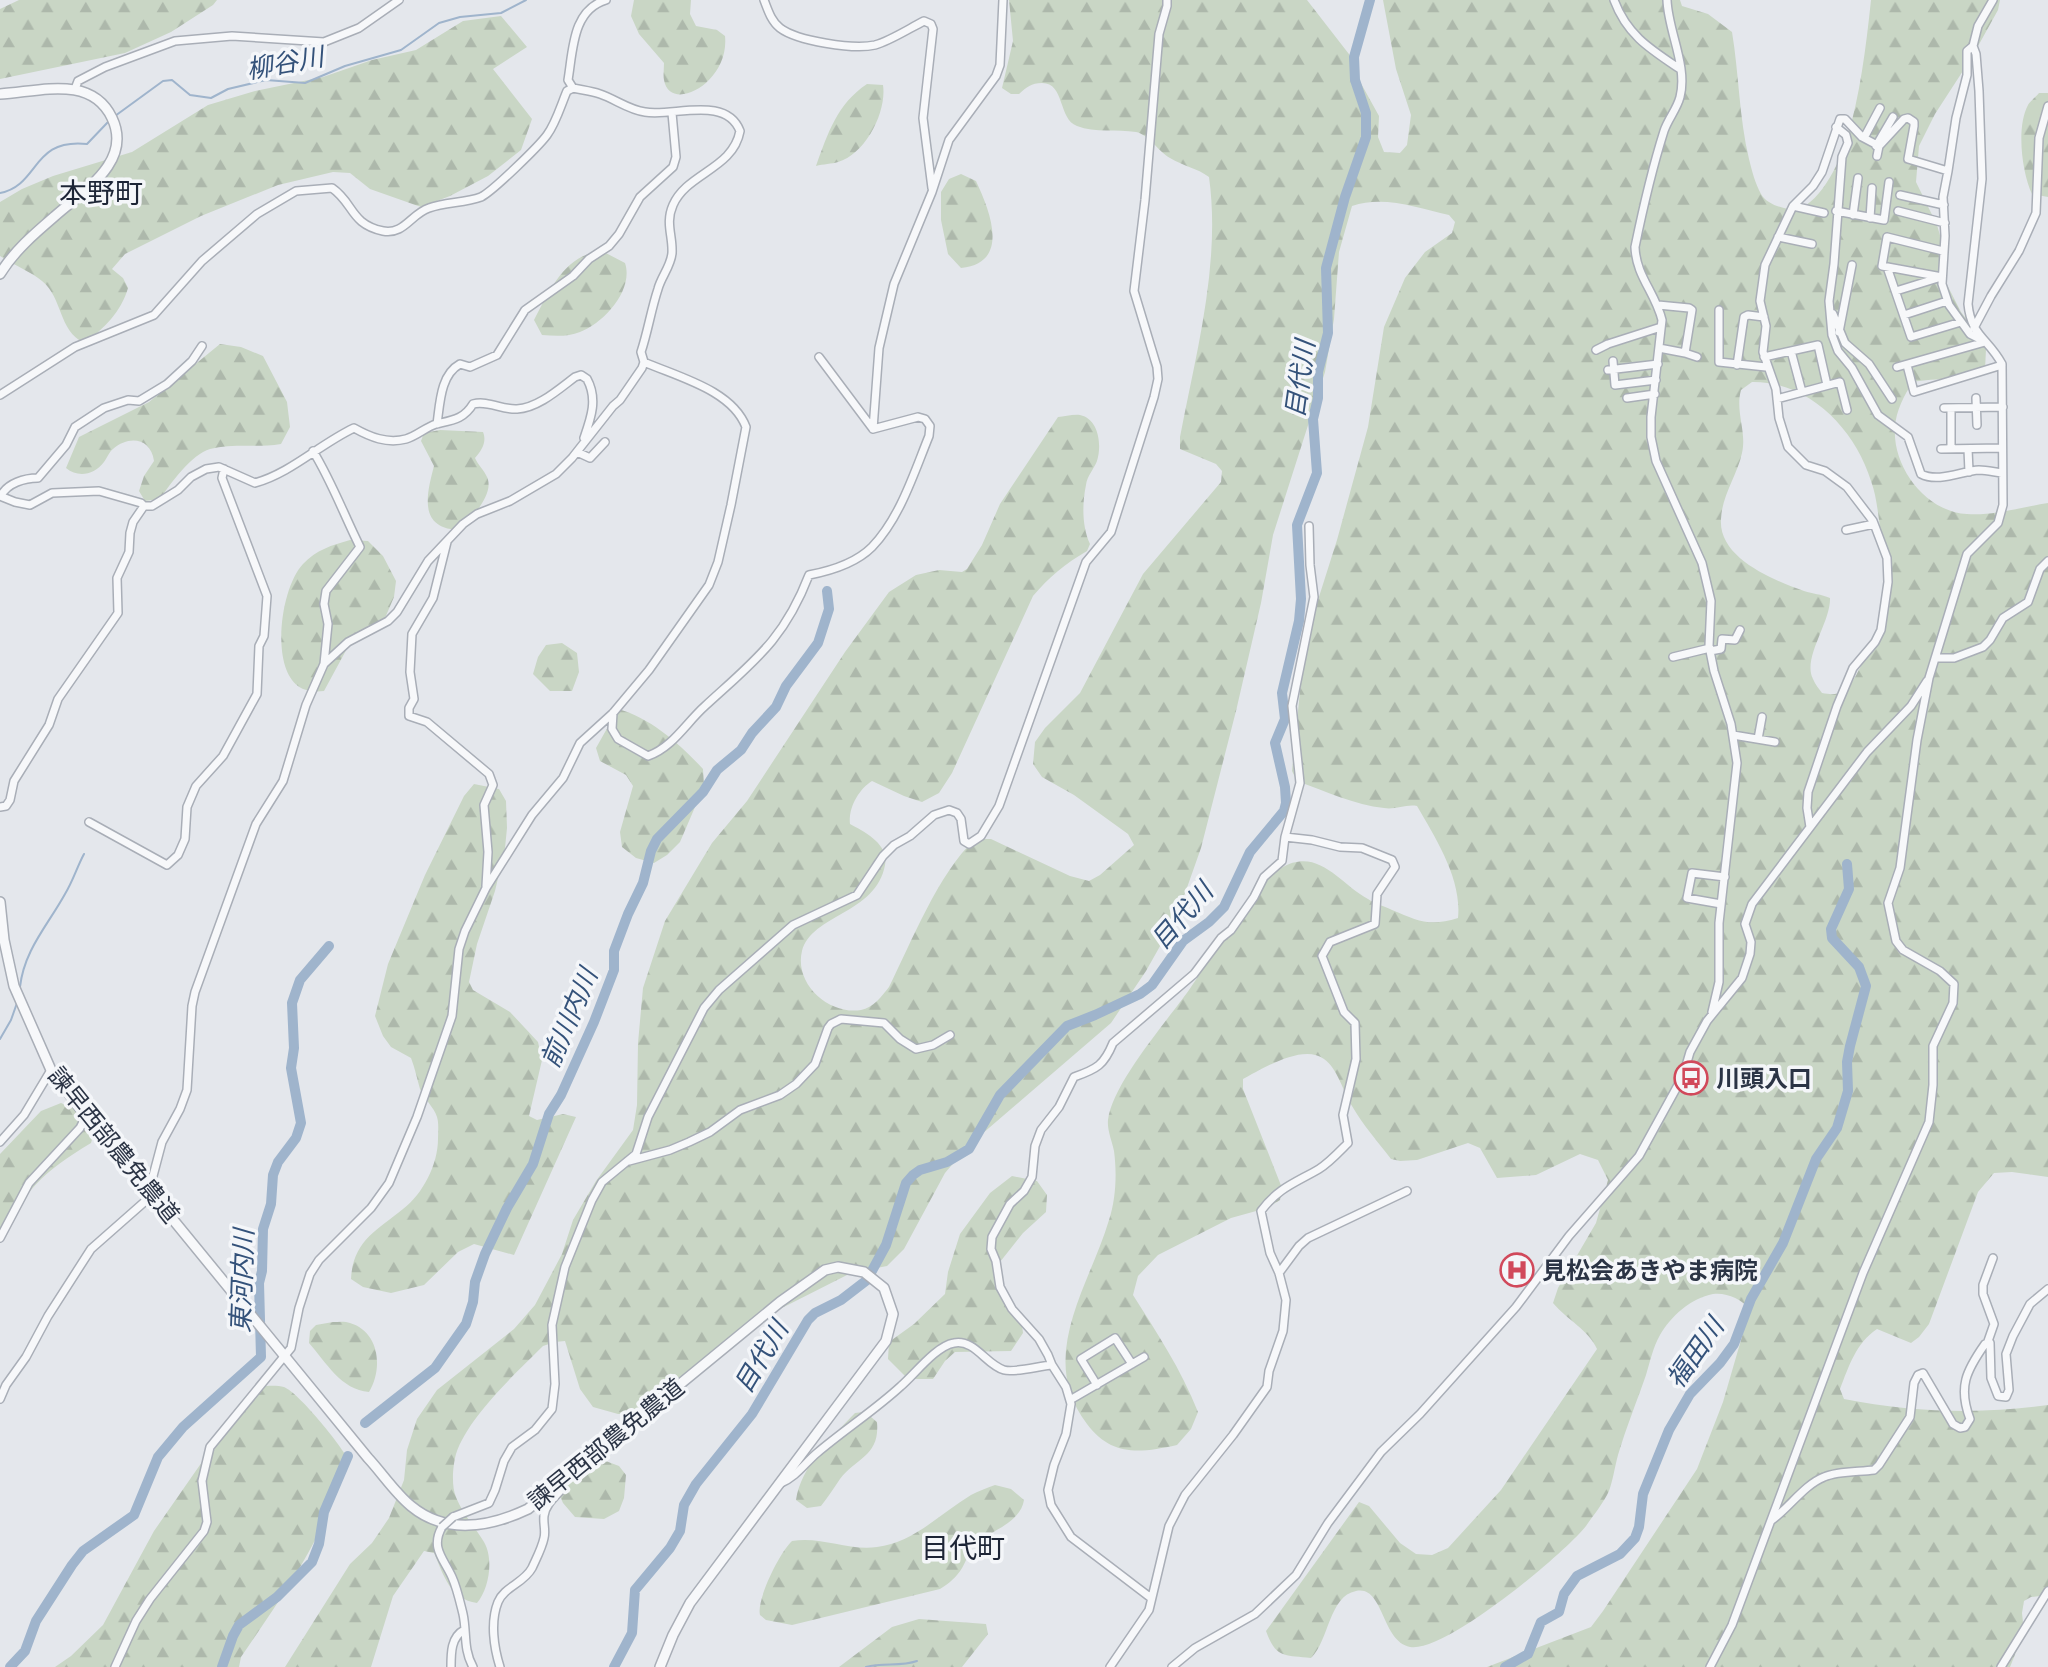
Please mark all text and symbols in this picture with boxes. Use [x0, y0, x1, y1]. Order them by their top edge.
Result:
water label: 柳谷川 [244, 40, 329, 86]
district label: 本野町 [59, 176, 143, 210]
water label: 目代川 [1279, 335, 1322, 420]
water label: 目代川 [1144, 874, 1222, 956]
water label: 前川内川 [534, 961, 605, 1072]
bus stop icon: 川頭入口 [1672, 1059, 1710, 1097]
street label: 諫早西部農免農道 [42, 1061, 186, 1229]
place label: 川頭入口 [1716, 1064, 1812, 1093]
water label: 東河内川 [224, 1225, 260, 1334]
hospital icon: 見松会あきやま病院 [1498, 1251, 1536, 1289]
place label: 見松会あきやま病院 [1542, 1256, 1758, 1285]
water label: 福田川 [1660, 1309, 1732, 1394]
water label: 目代川 [727, 1313, 796, 1399]
street label: 諫早西部農免農道 [522, 1372, 690, 1516]
district label: 目代町 [921, 1531, 1005, 1565]

